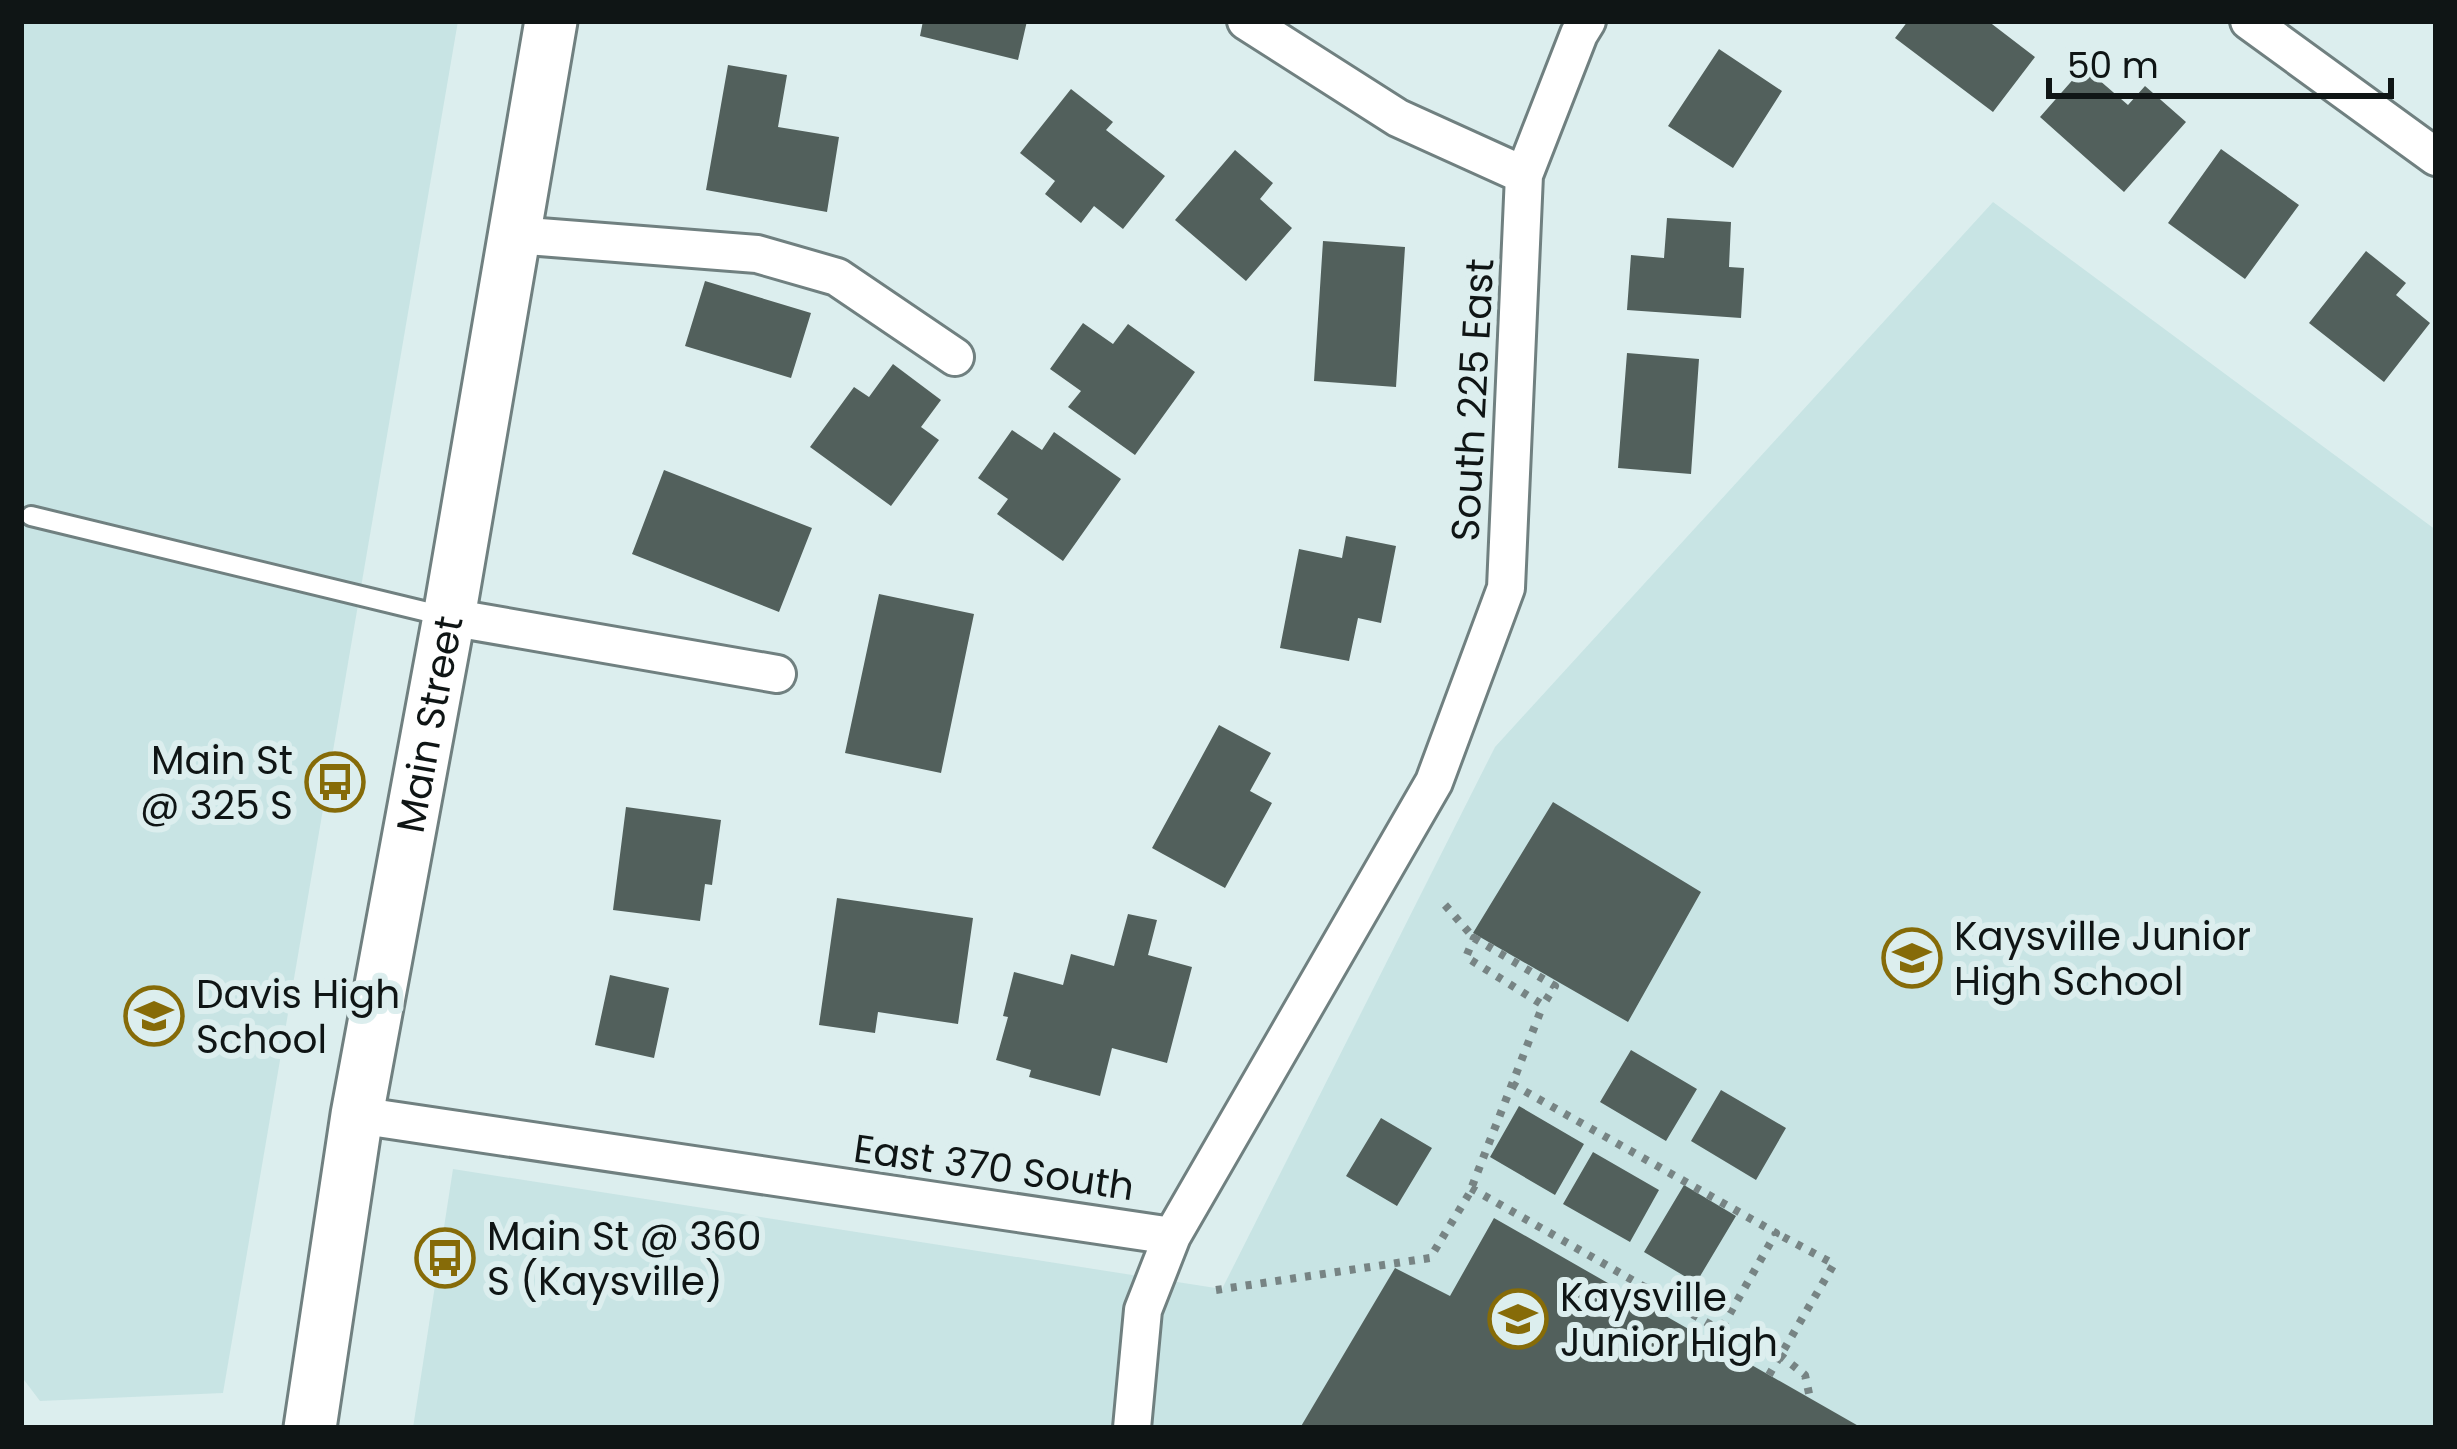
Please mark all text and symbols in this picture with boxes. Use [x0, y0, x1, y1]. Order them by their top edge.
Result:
scale bar [2049, 24, 2391, 98]
text: 50 m [2067, 40, 2159, 91]
street label: South 225 East [1438, 257, 1507, 543]
street label: Main Street [383, 611, 477, 837]
place label: Main St @ 325 S [140, 733, 293, 833]
bus stop icon: Main St @ 325 S [304, 751, 366, 813]
place label: Kaysville Junior High School [1954, 909, 2251, 1009]
school or university icon: Kaysville Junior High School [1881, 927, 1943, 989]
place label: Davis High School [196, 967, 400, 1067]
school or university icon: Davis High School [123, 985, 185, 1047]
street label: East 370 South [850, 1121, 1138, 1214]
place label: Main St @ 360 S (Kaysville) [487, 1209, 762, 1309]
bus stop icon: Main St @ 360 S (Kaysville) [414, 1227, 476, 1289]
place label: Kaysville Junior High [1560, 1270, 1778, 1370]
school or university icon: Kaysville Junior High [1487, 1288, 1549, 1350]

